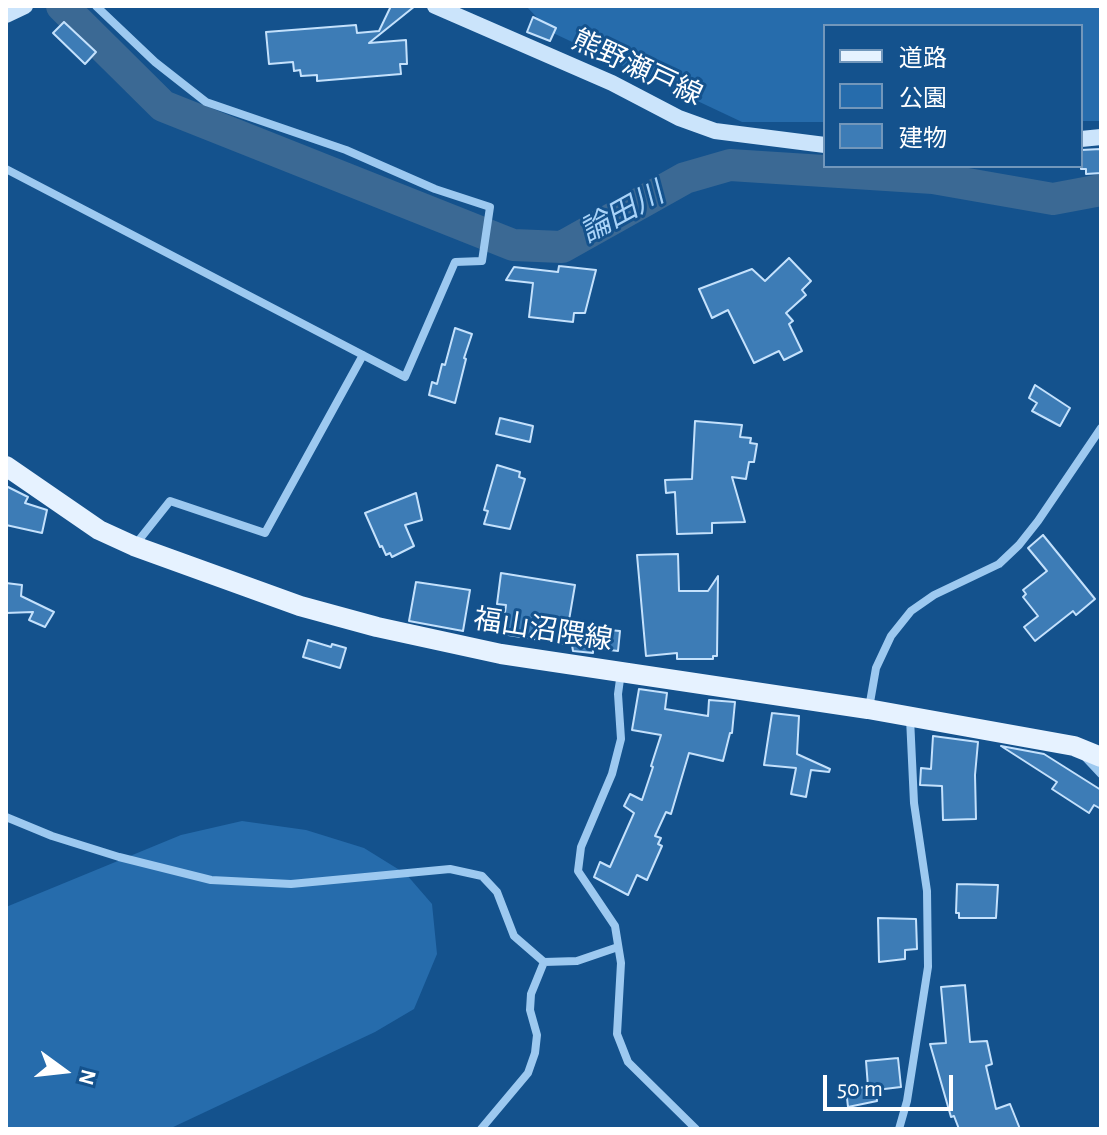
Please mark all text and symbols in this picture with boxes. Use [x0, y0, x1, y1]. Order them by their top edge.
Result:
street label: 熊野瀬戸線 [566, 23, 708, 113]
legend [823, 24, 1083, 168]
text: 道路 [899, 47, 947, 71]
text: 公園 [899, 87, 947, 111]
text: 建物 [899, 127, 947, 151]
water label: 論田川 [574, 175, 670, 251]
street label: 福山沼隈線 [471, 602, 615, 658]
north arrow [24, 1031, 104, 1111]
scale bar [827, 1059, 957, 1109]
text: N [75, 1067, 100, 1087]
text: 50 m [837, 1077, 883, 1101]

